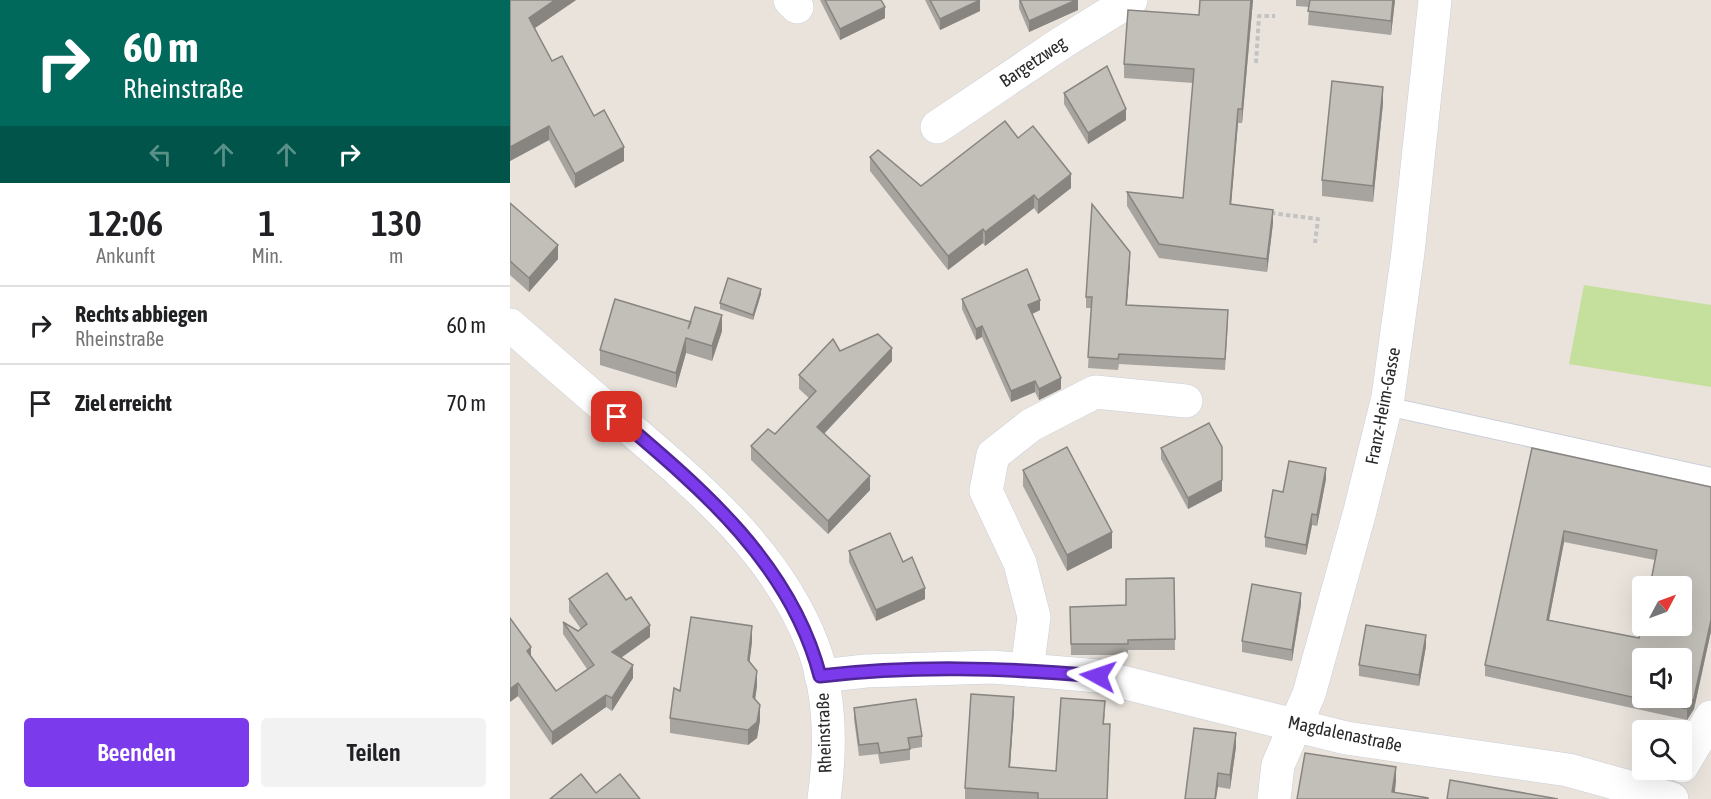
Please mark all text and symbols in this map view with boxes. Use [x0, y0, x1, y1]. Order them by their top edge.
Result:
text: 60 m [123, 23, 198, 71]
icon: right [24, 24, 102, 102]
street label: Bargetzweg [996, 32, 1070, 91]
text: Rheinstraße [123, 73, 243, 104]
icon: left [144, 138, 177, 171]
icon: ahead [207, 138, 240, 171]
icon: ahead [270, 138, 303, 171]
icon: right [333, 138, 366, 171]
text: 12:06 [88, 202, 163, 244]
text: 1 [259, 202, 275, 244]
text: 130 [371, 202, 422, 244]
text: Ankunft [96, 244, 155, 267]
text: Min. [251, 244, 283, 267]
text: m [389, 244, 404, 267]
text: Rechts abbiegen [75, 301, 208, 327]
icon: right [24, 309, 57, 342]
text: 60 m [446, 312, 486, 338]
text: Rheinstraße [75, 327, 164, 350]
street label: Franz-Heim-Gasse [1361, 346, 1404, 466]
icon: arrive [24, 387, 57, 420]
text: Ziel erreicht [75, 390, 172, 416]
text: 70 m [446, 390, 486, 416]
pin [591, 391, 642, 442]
icon: arrive [600, 400, 633, 433]
north arrow [1632, 576, 1692, 636]
map controls [1632, 576, 1692, 780]
position arrow [1066, 644, 1130, 708]
button: sound [1632, 648, 1692, 708]
street label: Rheinstraße [812, 693, 835, 773]
street label: Magdalenastraße [1286, 711, 1404, 756]
button: Beenden [24, 718, 249, 787]
button: Teilen [261, 718, 486, 787]
button: search [1632, 720, 1692, 780]

